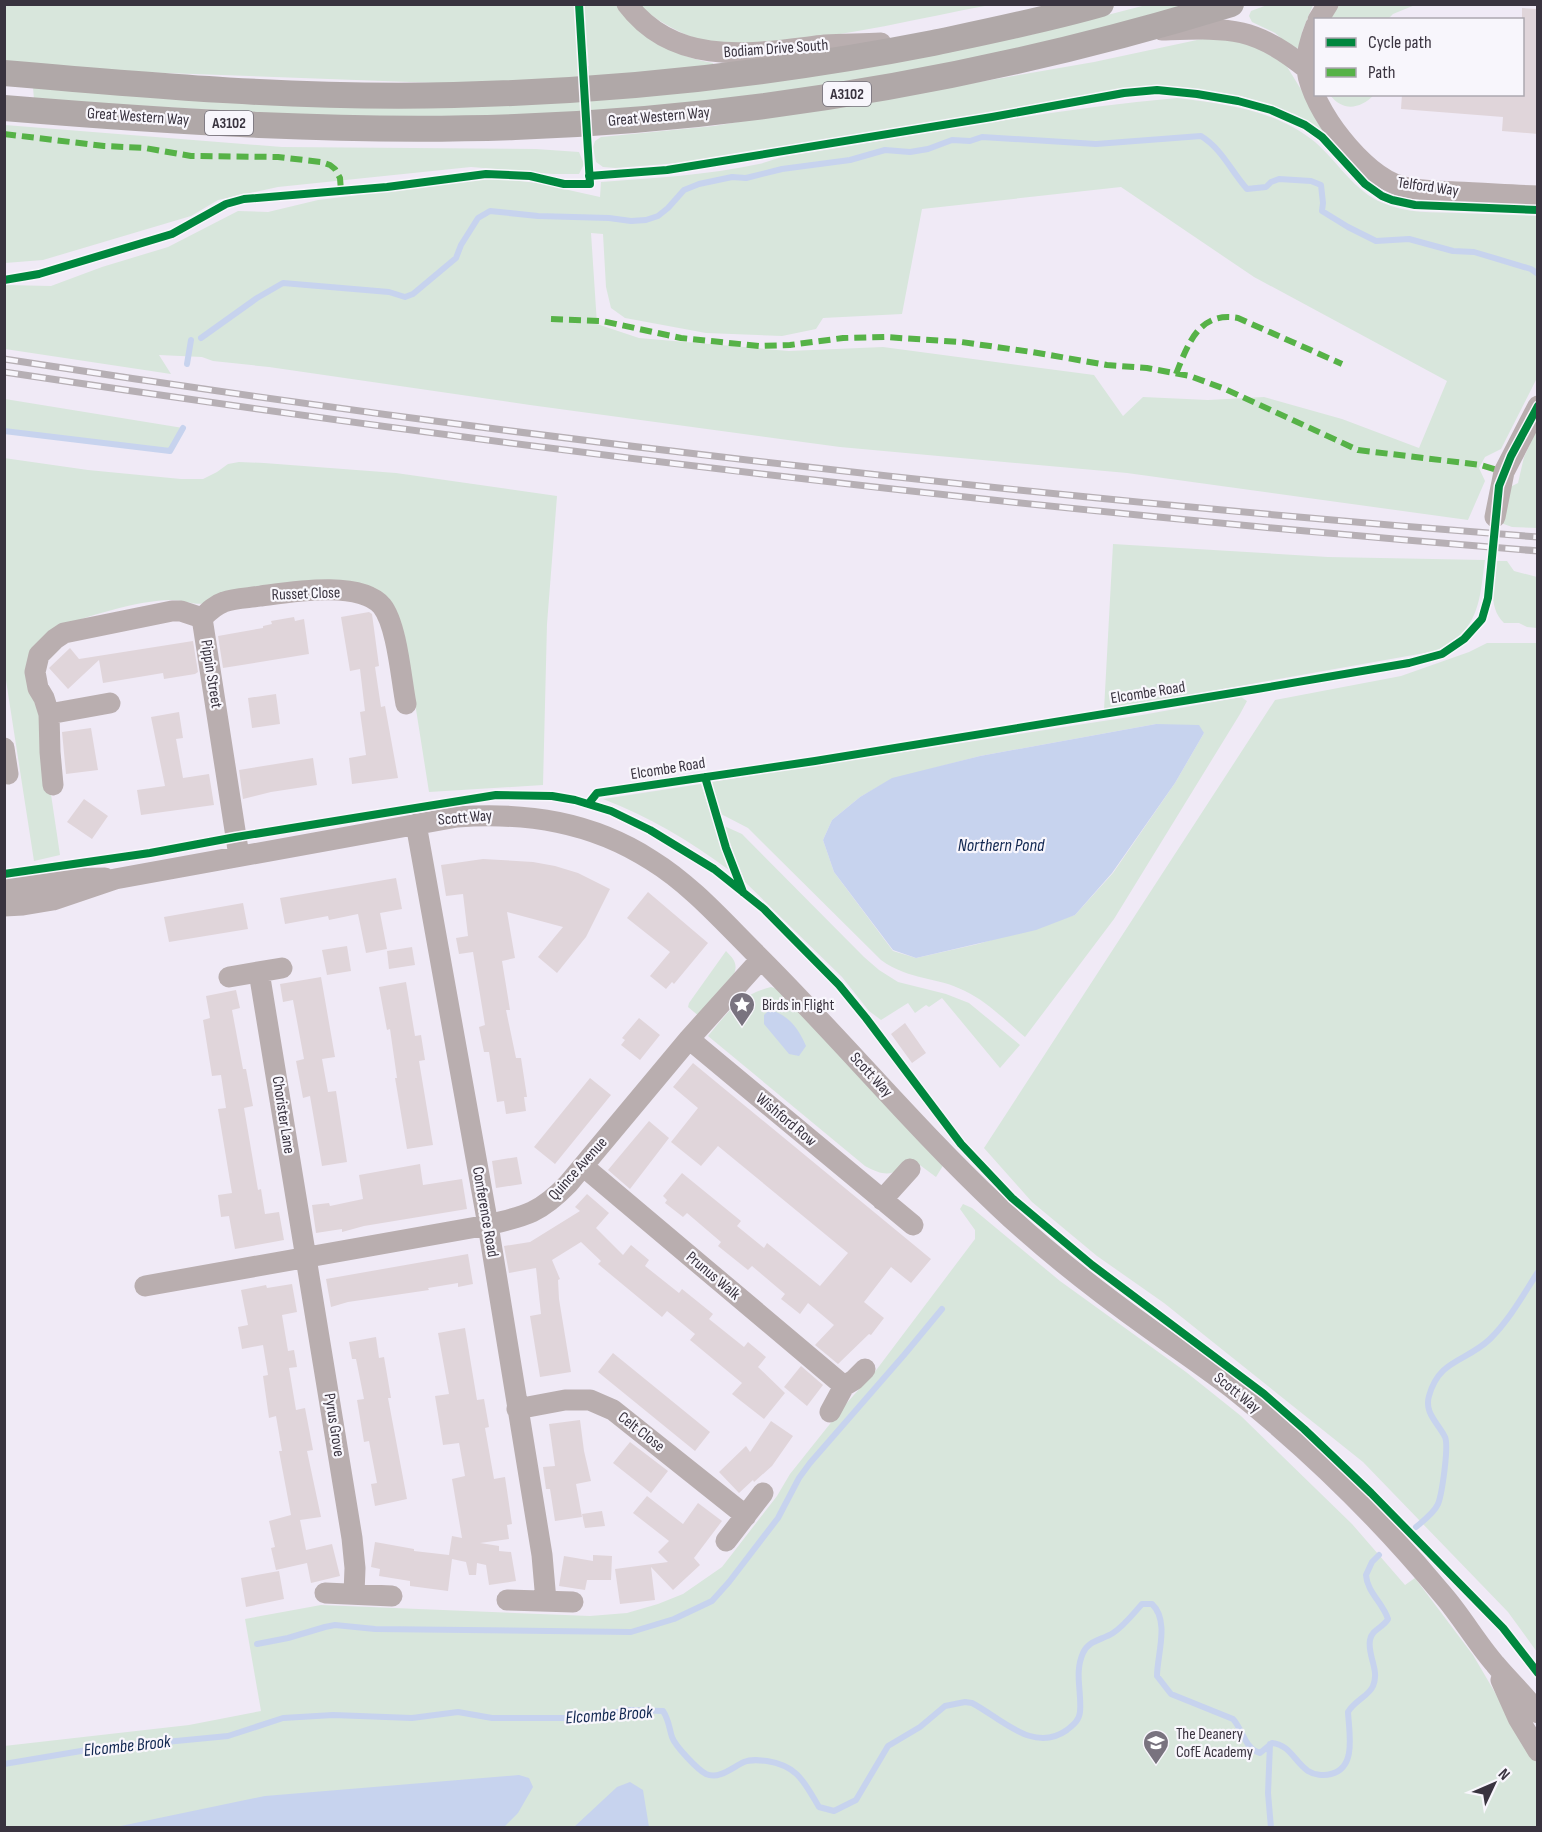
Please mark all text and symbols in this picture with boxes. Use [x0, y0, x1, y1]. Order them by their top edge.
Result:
legend [1314, 18, 1524, 96]
text: Cycle path [1368, 32, 1432, 53]
street label: Bodiam Drive South [723, 36, 829, 62]
text: Path [1368, 62, 1396, 83]
road number: A3102 [823, 82, 871, 106]
street label: Great Western Way [607, 103, 711, 131]
street label: Great Western Way [86, 104, 190, 130]
road number: A3102 [205, 111, 253, 135]
street label: Telford Way [1396, 173, 1460, 201]
street label: Russet Close [271, 583, 341, 605]
street label: Pippin Street [196, 638, 226, 710]
street label: Elcombe Road [1109, 678, 1187, 708]
street label: Elcombe Road [629, 754, 707, 784]
street label: Scott Way [437, 806, 493, 830]
water label: Northern Pond [958, 835, 1045, 856]
place icon: Birds in Flight [727, 990, 757, 1028]
place label: Birds in Flight [762, 996, 834, 1015]
street label: Scott Way [846, 1049, 896, 1101]
street label: Chorister Lane [267, 1075, 299, 1155]
street label: Wishford Row [752, 1089, 820, 1151]
street label: Quince Avenue [545, 1133, 611, 1205]
street label: Conference Road [468, 1165, 502, 1259]
street label: Prunus Walk [682, 1248, 744, 1304]
street label: Scott Way [1210, 1369, 1264, 1417]
street label: Pyrus Grove [320, 1392, 348, 1458]
street label: Celt Close [614, 1408, 668, 1456]
water label: Elcombe Brook [565, 1701, 655, 1729]
place label: The Deanery CofE Academy [1176, 1725, 1253, 1762]
school or university icon: The Deanery CofE Academy [1141, 1728, 1171, 1766]
water label: Elcombe Brook [82, 1731, 173, 1761]
north arrow [1464, 1754, 1524, 1814]
text: N [1494, 1765, 1514, 1784]

